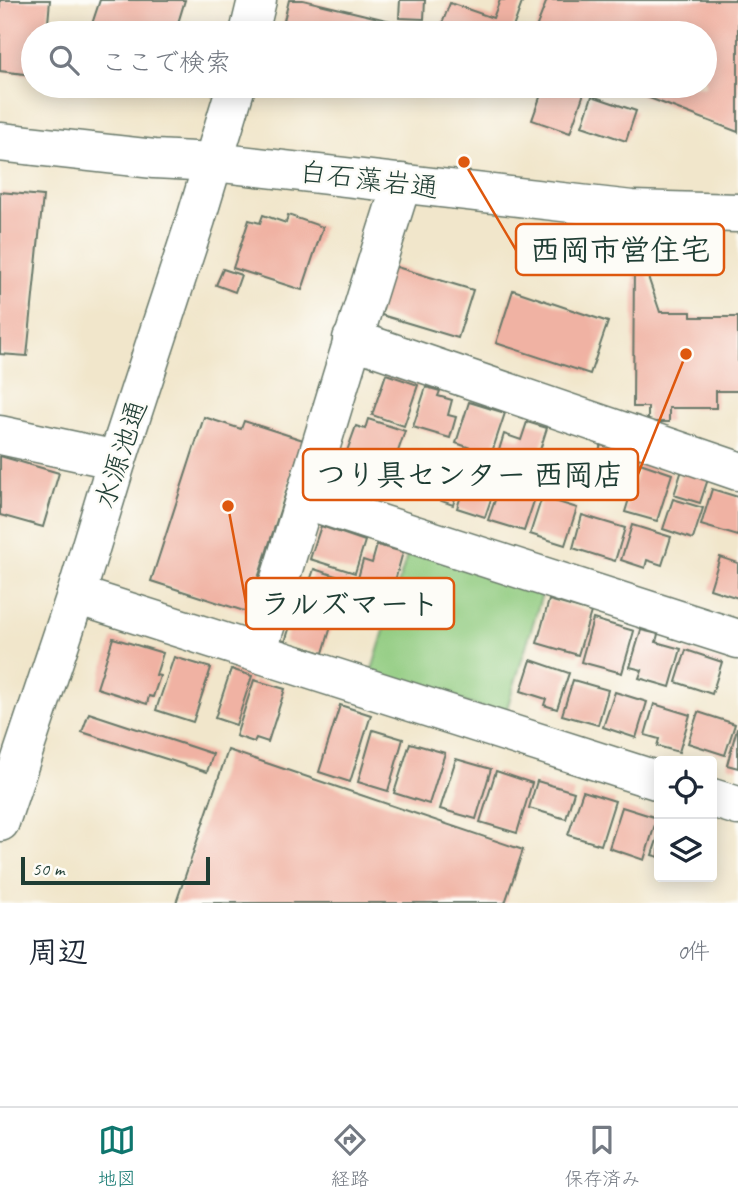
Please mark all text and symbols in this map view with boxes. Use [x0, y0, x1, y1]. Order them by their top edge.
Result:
search box [21, 21, 717, 98]
icon: search [45, 41, 83, 79]
text: ここで検索 [101, 46, 231, 79]
street label: 白石藻岩通 [297, 154, 441, 205]
callout: 西岡市営住宅 [516, 224, 724, 275]
text: 西岡市営住宅 [530, 231, 710, 269]
street label: 水源池通 [87, 395, 154, 513]
callout: つり具センター 西岡店 [303, 449, 638, 500]
text: つり具センター 西岡店 [316, 456, 624, 494]
callout: ラルズマート [246, 578, 454, 629]
text: ラルズマート [261, 585, 439, 623]
map controls [654, 756, 717, 882]
button: locate [654, 756, 717, 819]
button: layers [654, 819, 717, 882]
scale bar [21, 854, 210, 886]
text: 50 m [32, 857, 64, 881]
text: 周辺 [28, 933, 88, 971]
text: 0件 [677, 937, 710, 966]
tab: 地図 [98, 1121, 136, 1191]
tab: 経路 [331, 1121, 369, 1191]
tab: 保存済み [564, 1121, 640, 1191]

